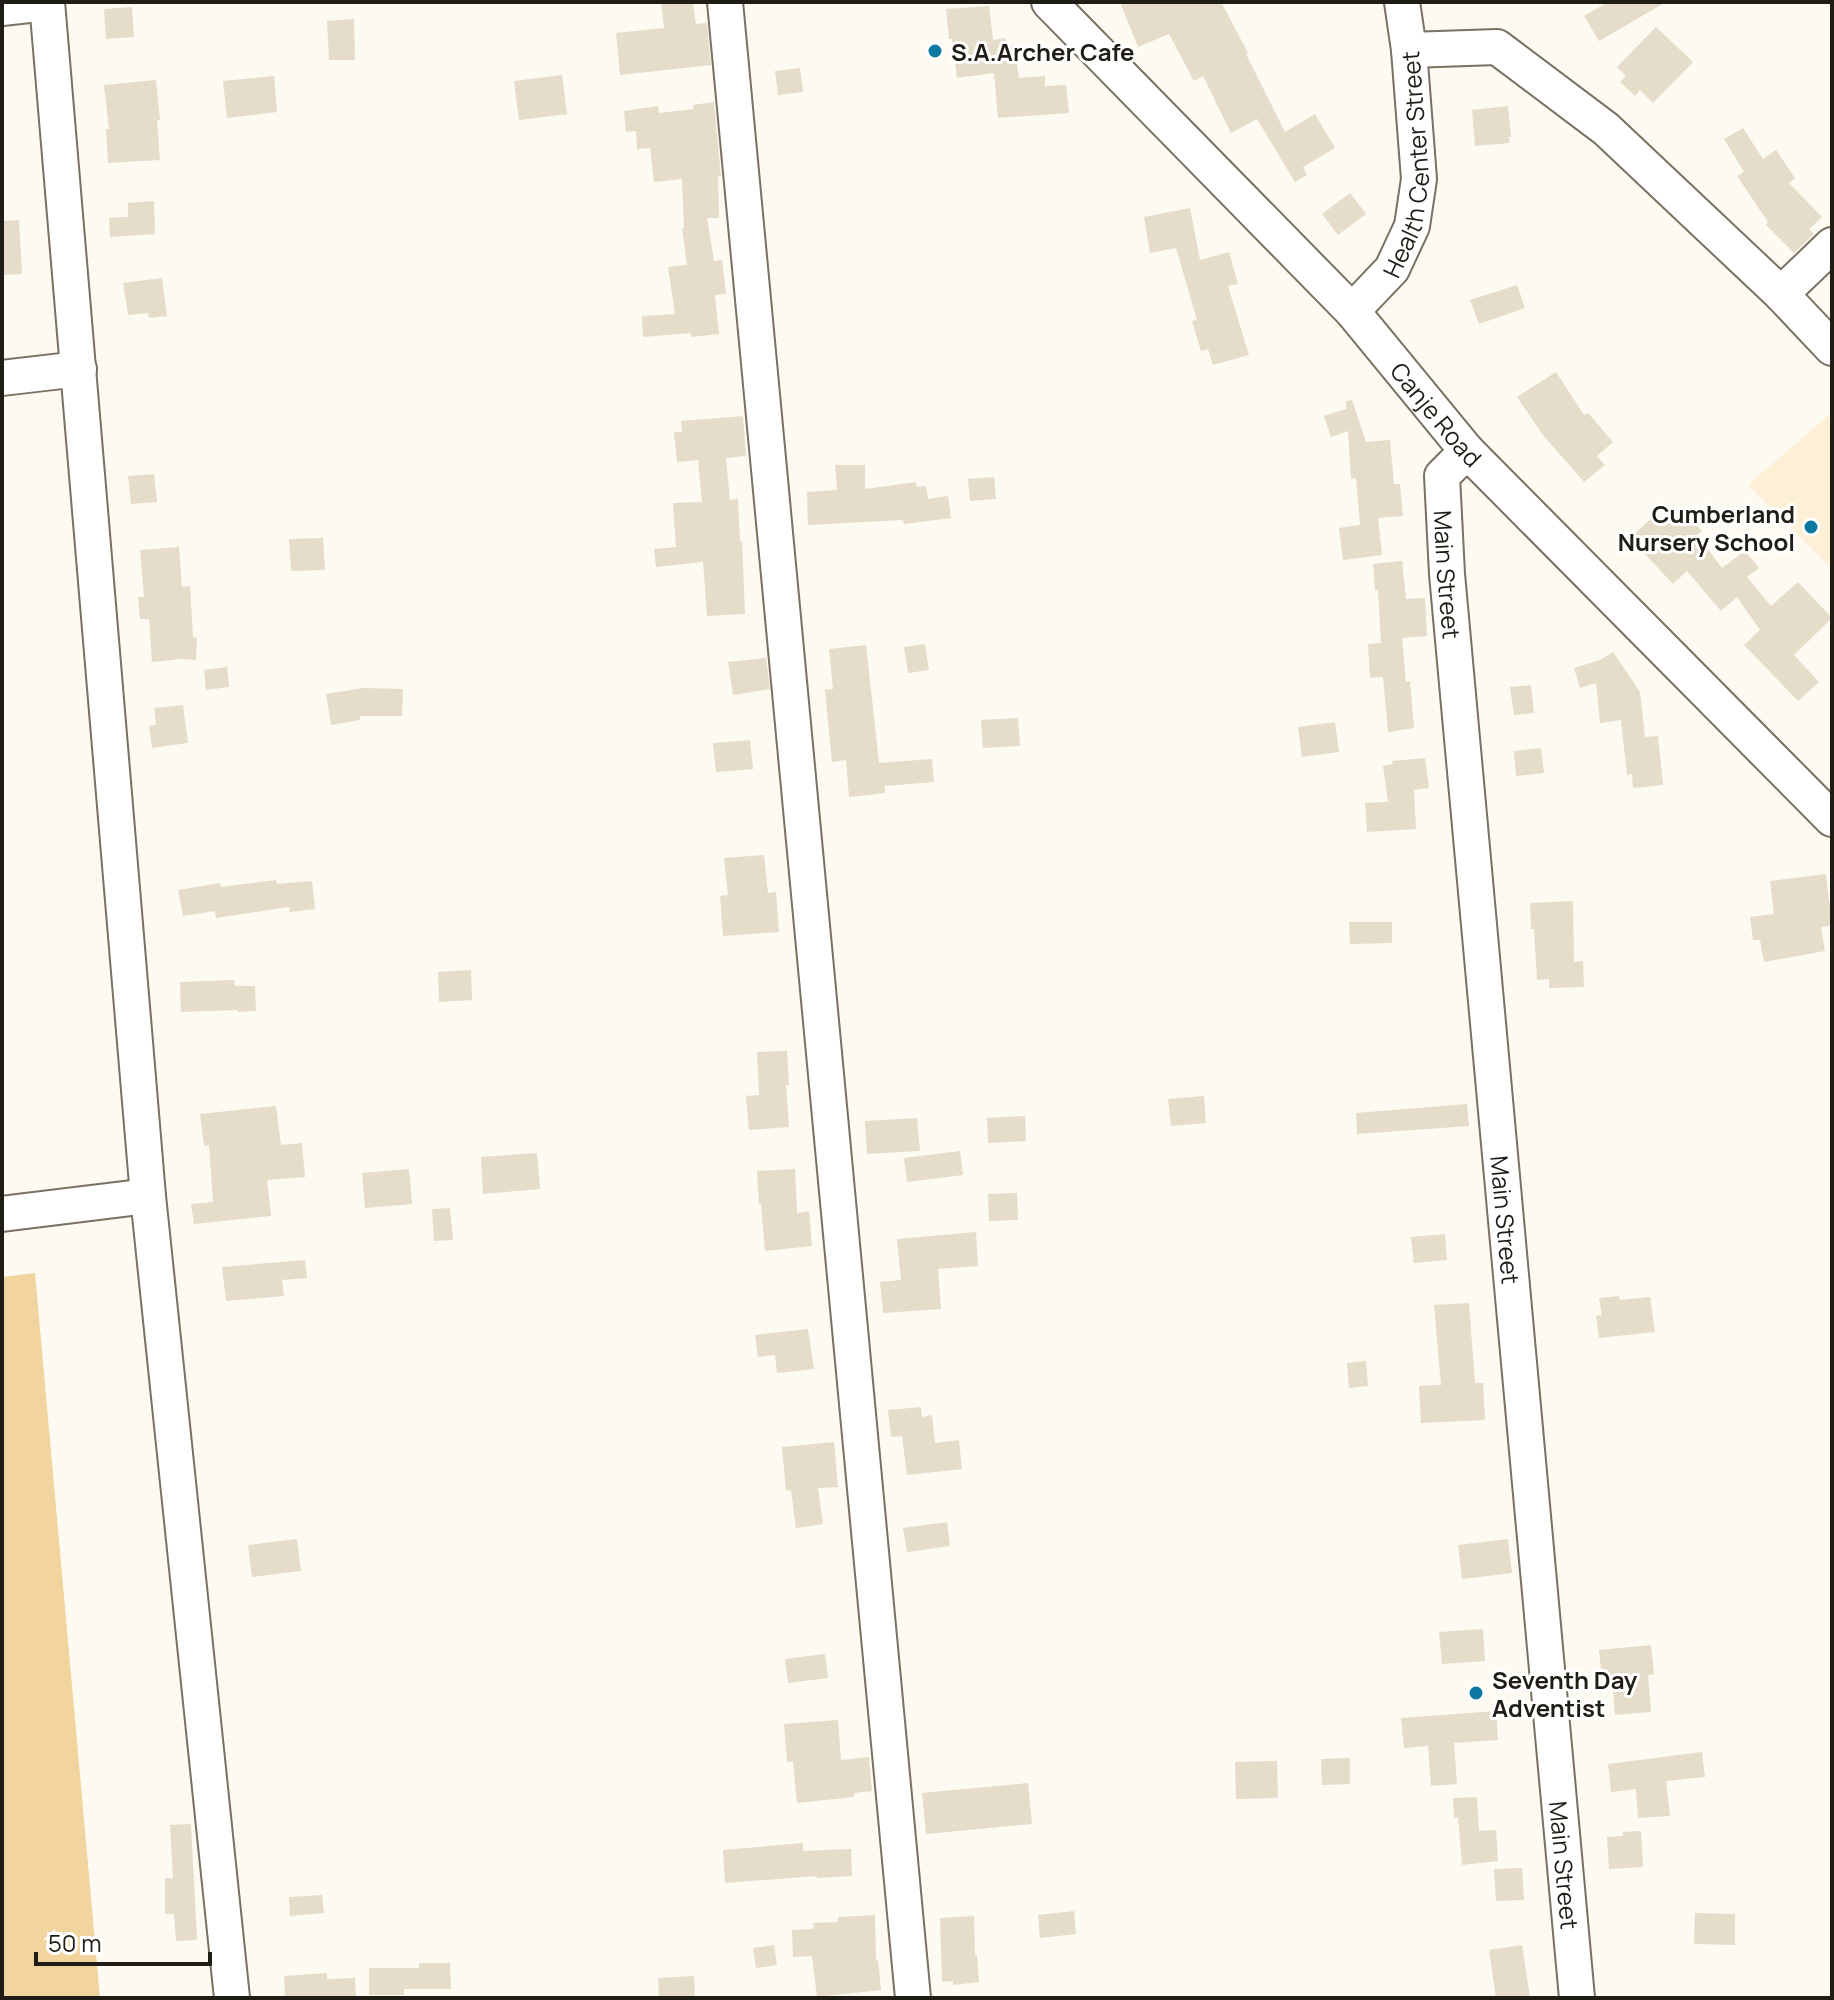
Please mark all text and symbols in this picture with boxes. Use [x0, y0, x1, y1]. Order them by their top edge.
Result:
place label: S.A.Archer Cafe [951, 35, 1135, 68]
marker: S.A.Archer Cafe [926, 42, 944, 60]
street label: Health Center Street [1374, 50, 1436, 282]
street label: Canje Road [1384, 355, 1490, 474]
place label: Cumberland Nursery School [1618, 497, 1795, 558]
street label: Main Street [1427, 509, 1469, 640]
marker: Cumberland Nursery School [1802, 518, 1820, 536]
street label: Main Street [1484, 1154, 1528, 1285]
place label: Seventh Day Adventist [1492, 1663, 1638, 1724]
marker: Seventh Day Adventist [1467, 1684, 1485, 1702]
street label: Main Street [1543, 1800, 1587, 1931]
scale bar [36, 1916, 210, 1966]
text: 50 m [48, 1926, 102, 1959]

